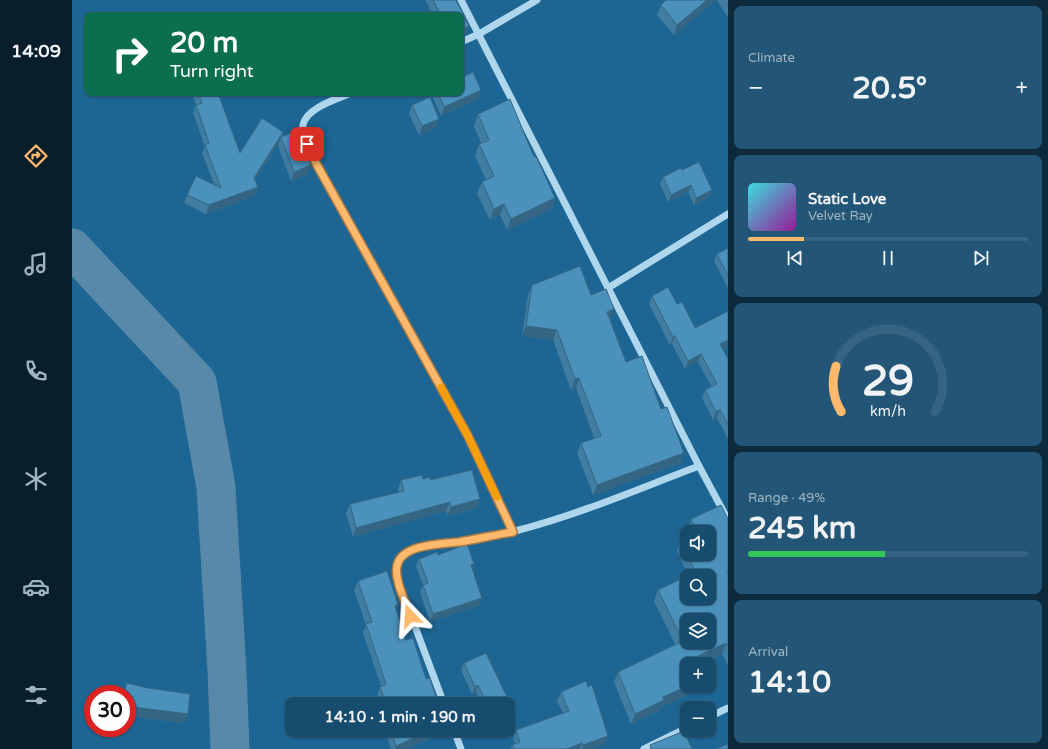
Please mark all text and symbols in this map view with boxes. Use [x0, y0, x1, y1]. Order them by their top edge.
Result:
text: 20 m [170, 26, 238, 60]
icon: right [104, 28, 156, 80]
text: 14:09 [11, 40, 61, 62]
text: Climate [748, 50, 795, 66]
text: Turn right [170, 60, 254, 82]
text: 20.5° [852, 70, 927, 107]
text: − [748, 75, 764, 101]
text: + [1016, 75, 1028, 101]
pin [290, 127, 324, 161]
icon: arrive [296, 133, 318, 155]
icon: directions [22, 142, 50, 170]
text: Static Love [808, 190, 886, 208]
text: Velvet Ray [808, 208, 873, 224]
icon: previous [784, 247, 806, 269]
icon: pause [877, 247, 899, 269]
icon: next [970, 247, 992, 269]
icon: music [22, 250, 50, 278]
icon: phone [22, 357, 50, 385]
text: 29 [862, 357, 914, 407]
text: km/h [870, 403, 906, 420]
icon: climate [22, 465, 50, 493]
text: Range · 49% [748, 490, 825, 506]
text: 245 km [748, 510, 856, 547]
map controls [680, 525, 716, 737]
button: sound [680, 525, 716, 561]
button: search [680, 569, 716, 605]
icon: car [22, 573, 50, 601]
position arrow [389, 595, 431, 637]
button: layers [680, 613, 716, 649]
text: Arrival [748, 644, 788, 660]
button: + [680, 657, 716, 693]
text: 14:10 [748, 664, 831, 701]
icon: filters [22, 681, 50, 709]
speed limit sign: 30 [84, 685, 136, 737]
button: − [680, 701, 716, 737]
text: 14:10 · 1 min · 190 m [325, 708, 475, 726]

